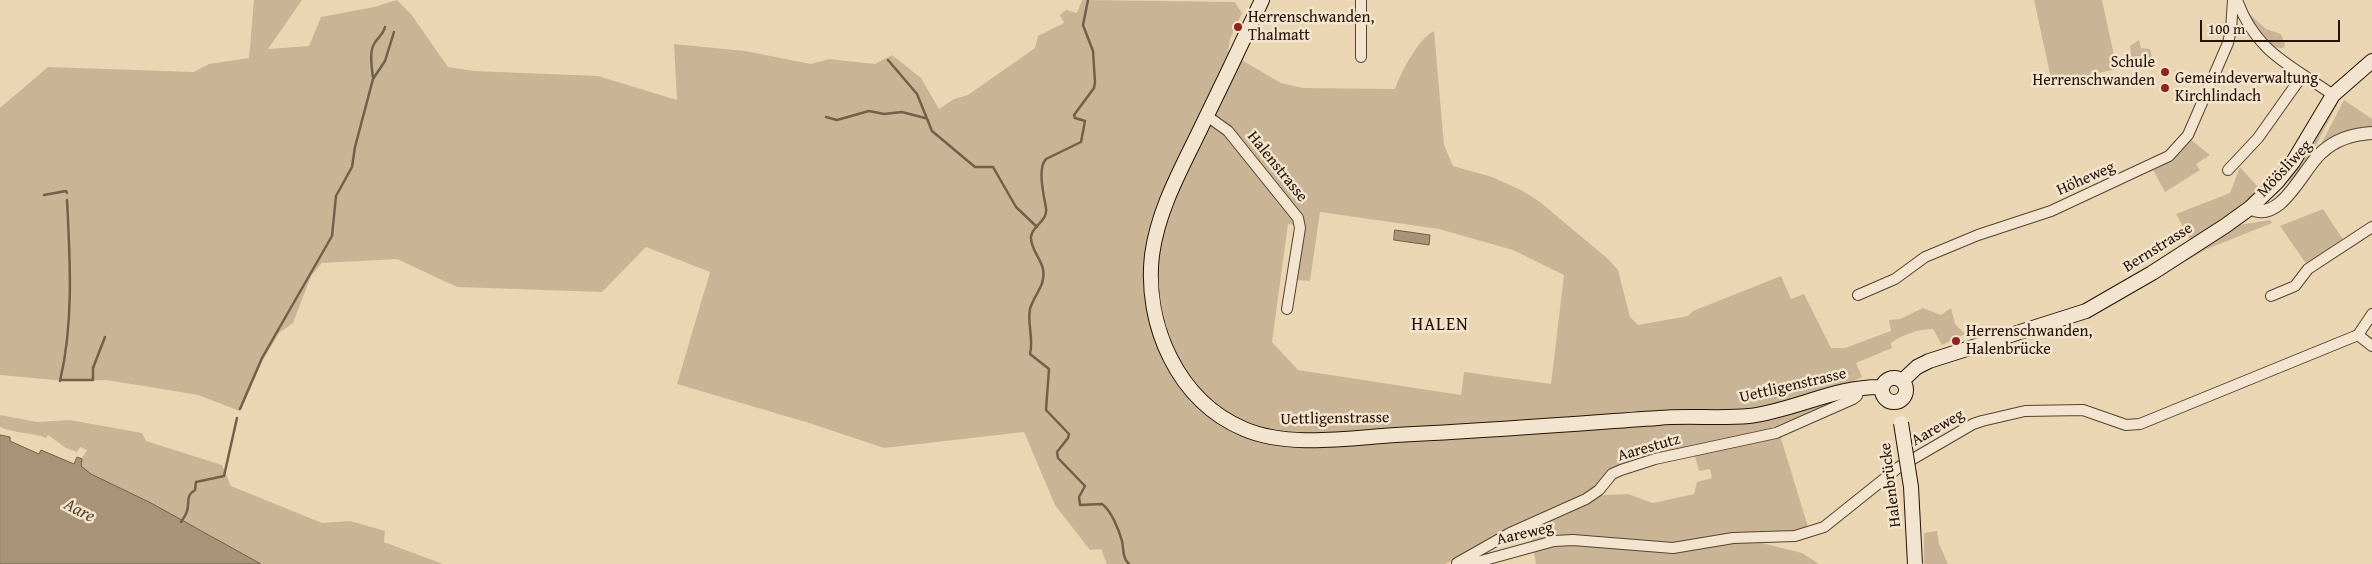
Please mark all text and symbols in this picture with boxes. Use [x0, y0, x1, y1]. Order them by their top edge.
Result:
place label: Herrenschwanden, Thalmatt [1248, 8, 1374, 46]
scale bar [2202, 10, 2342, 42]
text: 100 m [2208, 18, 2245, 39]
marker: Herrenschwanden, Thalmatt [1232, 21, 1244, 33]
place label: Schule Herrenschwanden [2033, 53, 2155, 91]
marker: Schule Herrenschwanden [2159, 66, 2171, 78]
place label: Gemeindeverwaltung Kirchlindach [2175, 69, 2318, 107]
marker: Gemeindeverwaltung Kirchlindach [2159, 82, 2171, 94]
street label: Halenstrasse [1243, 128, 1311, 206]
street label: Möösliweg [2254, 136, 2316, 202]
street label: Höheweg [2054, 158, 2118, 200]
street label: Bernstrasse [2120, 219, 2196, 277]
district label: HALEN [1411, 314, 1469, 336]
place label: Herrenschwanden, Halenbrücke [1966, 322, 2092, 360]
marker: Herrenschwanden, Halenbrücke [1950, 335, 1962, 347]
street label: Uettligenstrasse [1738, 364, 1848, 408]
street label: Aareweg [1908, 405, 1968, 451]
street label: Uettligenstrasse [1280, 408, 1390, 430]
street label: Aarestutz [1615, 430, 1683, 466]
street label: Halenbrücke [1876, 442, 1906, 528]
water label: Aare [60, 494, 98, 528]
street label: Aareweg [1495, 518, 1555, 550]

